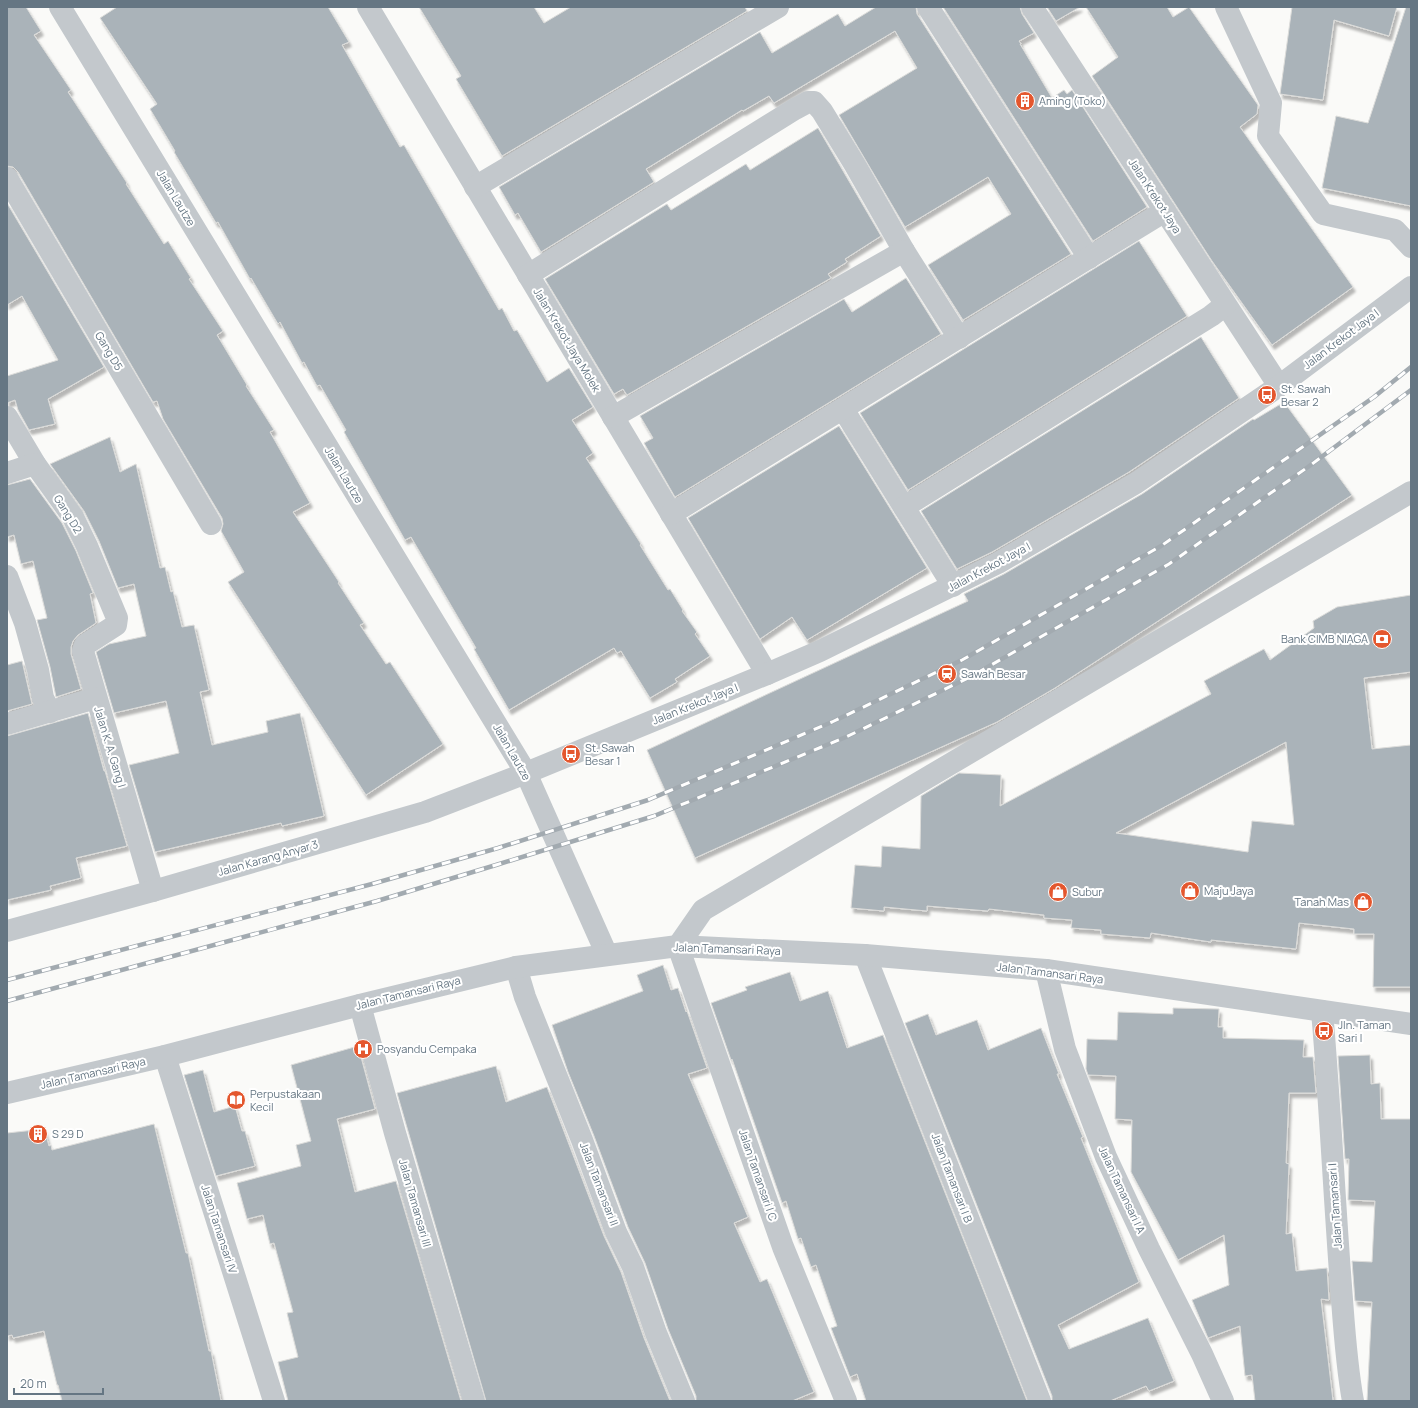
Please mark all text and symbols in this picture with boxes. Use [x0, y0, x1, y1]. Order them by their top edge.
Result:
building icon: Aming (Toko) [1014, 90, 1036, 112]
place label: Aming (Toko) [1039, 93, 1106, 108]
street label: Jalan Krekot Jaya [1126, 155, 1185, 236]
street label: Jalan Lautze [154, 167, 199, 229]
street label: Jalan Krekot Jaya Molek [530, 285, 605, 395]
street label: Jalan Krekot Jaya I [1300, 305, 1382, 372]
street label: Gang D5 [92, 329, 127, 373]
place label: St. Sawah Besar 2 [1281, 381, 1331, 409]
bus stop icon: St. Sawah Besar 2 [1256, 384, 1278, 406]
street label: Jalan Lautze [322, 444, 367, 506]
street label: Gang D2 [51, 492, 86, 536]
street label: Jalan Krekot Jaya I [945, 539, 1033, 595]
bank icon: Bank CIMB NIAGA [1371, 628, 1393, 650]
place label: Bank CIMB NIAGA [1281, 631, 1368, 646]
station icon: Sawah Besar [936, 663, 958, 685]
place label: Sawah Besar [961, 666, 1026, 681]
street label: Jalan Krekot Jaya I [650, 679, 740, 728]
street label: Jalan K. A. Gang I [91, 705, 130, 789]
street label: Jalan Lautze [490, 721, 535, 783]
place label: St. Sawah Besar 1 [585, 740, 635, 768]
bus stop icon: St. Sawah Besar 1 [560, 743, 582, 765]
street label: Jalan Karang Anyar 3 [216, 836, 320, 879]
shop icon: Maju Jaya [1179, 880, 1201, 902]
shop icon: Subur [1047, 881, 1069, 903]
place label: Maju Jaya [1204, 883, 1253, 898]
place label: Subur [1072, 884, 1102, 899]
shop icon: Tanah Mas [1352, 891, 1374, 913]
place label: Tanah Mas [1295, 894, 1349, 909]
street label: Jalan Tamansari Raya [673, 939, 781, 958]
street label: Jalan Tamansari Raya [996, 959, 1104, 987]
street label: Jalan Tamansari Raya [354, 972, 462, 1013]
place label: Jln. Taman Sari I [1338, 1017, 1391, 1045]
bus stop icon: Jln. Taman Sari I [1313, 1020, 1335, 1042]
hospital icon: Posyandu Cempaka [352, 1038, 374, 1060]
place label: Posyandu Cempaka [377, 1041, 477, 1056]
street label: Jalan Tamansari Raya [39, 1053, 147, 1092]
place label: Perpustakaan Kecil [250, 1086, 321, 1114]
library icon: Perpustakaan Kecil [225, 1089, 247, 1111]
building icon: S 29 D [27, 1123, 49, 1145]
place label: S 29 D [52, 1126, 84, 1141]
street label: Jalan Tamansari I C [736, 1127, 781, 1223]
street label: Jalan Tamansari I B [929, 1131, 977, 1225]
street label: Jalan Tamansari II [577, 1140, 622, 1228]
street label: Jalan Tamansari I A [1096, 1144, 1149, 1236]
street label: Jalan Tamansari III [396, 1157, 435, 1249]
street label: Jalan Tamansari I [1324, 1163, 1345, 1249]
street label: Jalan Tamansari IV [198, 1183, 241, 1275]
scale bar [14, 1370, 103, 1396]
text: 20 m [20, 1375, 47, 1392]

